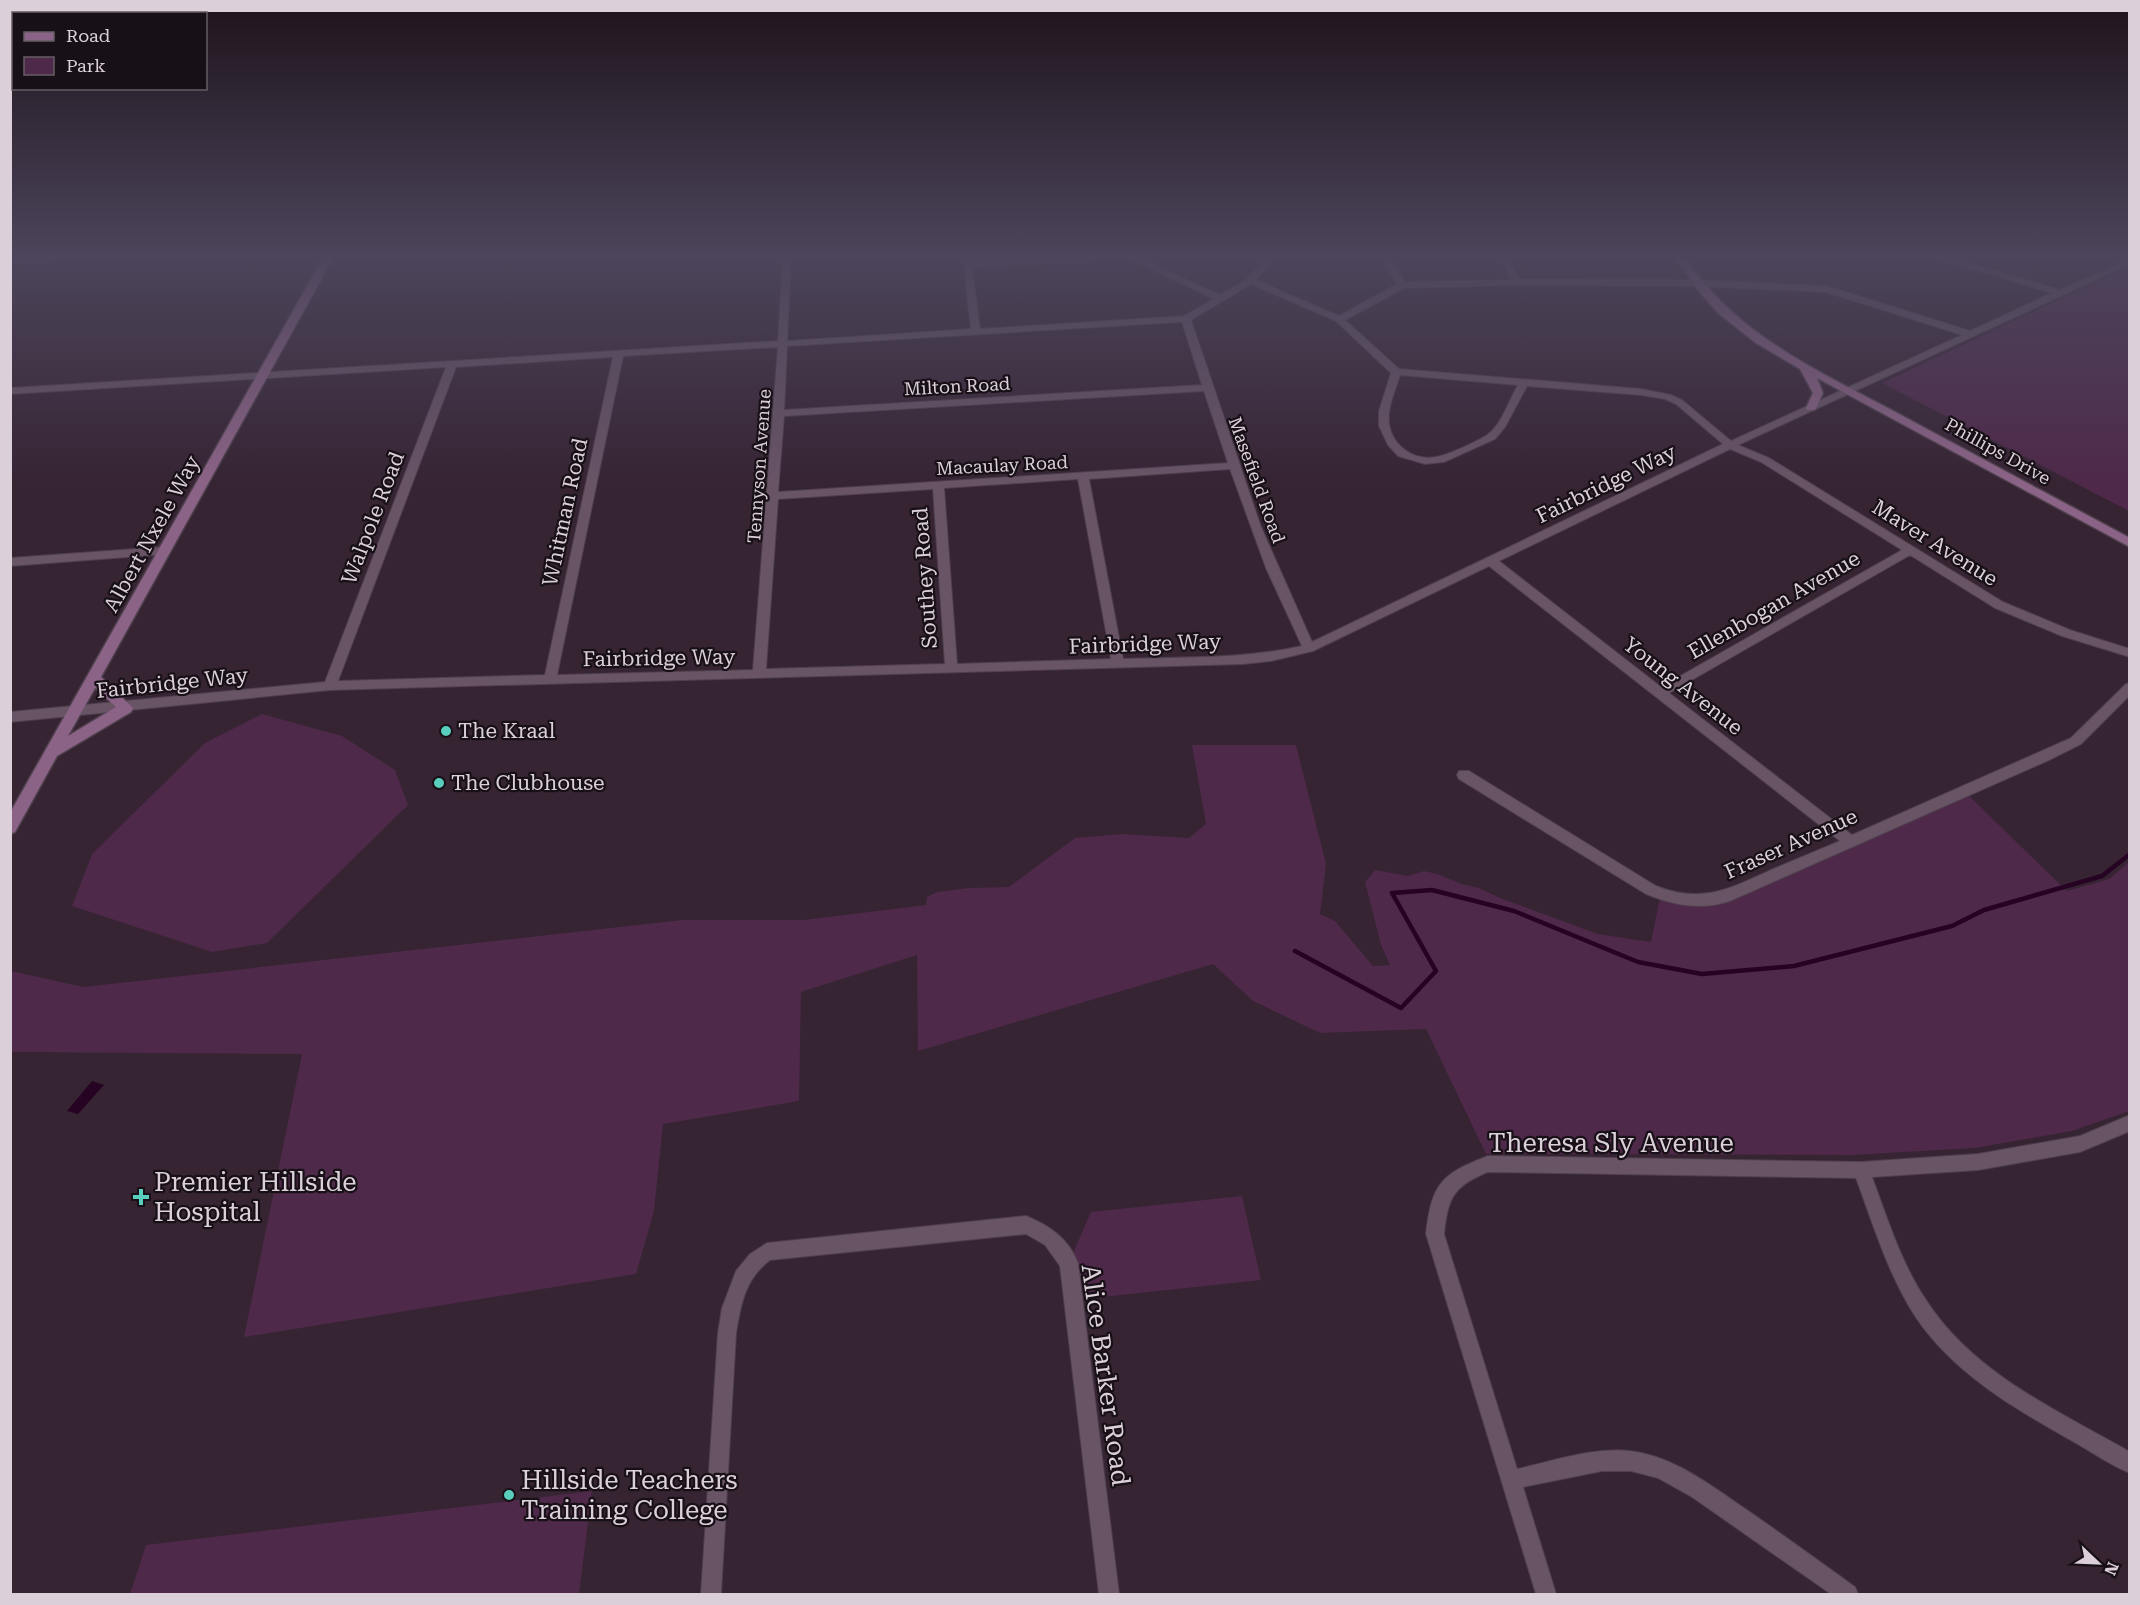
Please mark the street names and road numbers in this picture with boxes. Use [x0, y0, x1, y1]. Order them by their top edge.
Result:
street label: Milton Road [903, 373, 1011, 399]
street label: Tennyson Avenue [743, 388, 775, 544]
street label: Phillips Drive [1941, 413, 2055, 489]
street label: Masefield Road [1224, 414, 1290, 546]
street label: Whitman Road [538, 435, 593, 588]
street label: Fairbridge Way [1532, 440, 1680, 528]
street label: Walpole Road [337, 448, 409, 588]
street label: Albert Nxele Way [99, 451, 205, 617]
street label: Macaulay Road [936, 451, 1069, 479]
street label: Maver Avenue [1868, 495, 2002, 591]
street label: Southey Road [908, 506, 942, 649]
street label: Ellenbogan Avenue [1684, 546, 1864, 664]
street label: Fairbridge Way [1068, 629, 1222, 659]
street label: Young Avenue [1619, 632, 1747, 740]
street label: Fairbridge Way [583, 645, 736, 671]
street label: Fairbridge Way [95, 663, 250, 703]
street label: Fraser Avenue [1721, 804, 1861, 884]
street label: Theresa Sly Avenue [1488, 1128, 1734, 1158]
street label: Alice Barker Road [1076, 1262, 1136, 1488]

